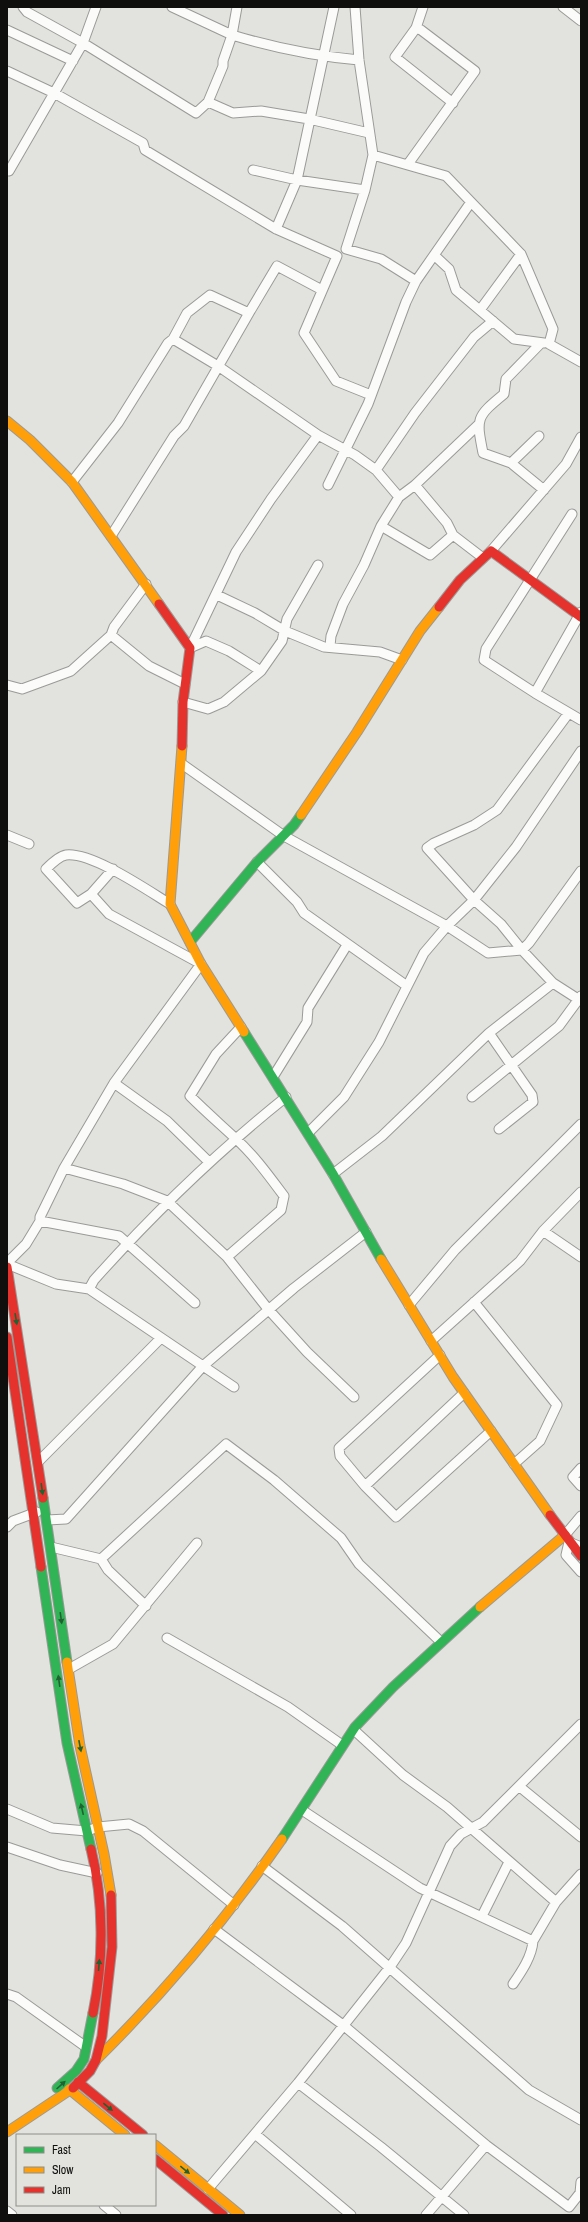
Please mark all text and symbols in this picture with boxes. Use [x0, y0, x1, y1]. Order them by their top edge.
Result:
one-way arrow [13, 1313, 19, 1325]
one-way arrow [39, 1483, 45, 1495]
one-way arrow [58, 1611, 64, 1624]
one-way arrow [56, 1675, 62, 1687]
one-way arrow [77, 1740, 83, 1752]
one-way arrow [79, 1803, 85, 1815]
one-way arrow [95, 1959, 102, 1971]
one-way arrow [56, 2080, 66, 2089]
one-way arrow [103, 2103, 114, 2111]
legend [16, 2134, 156, 2206]
text: Fast [52, 2142, 71, 2158]
text: Slow [52, 2162, 74, 2178]
one-way arrow [180, 2165, 191, 2174]
text: Jam [52, 2182, 71, 2198]

